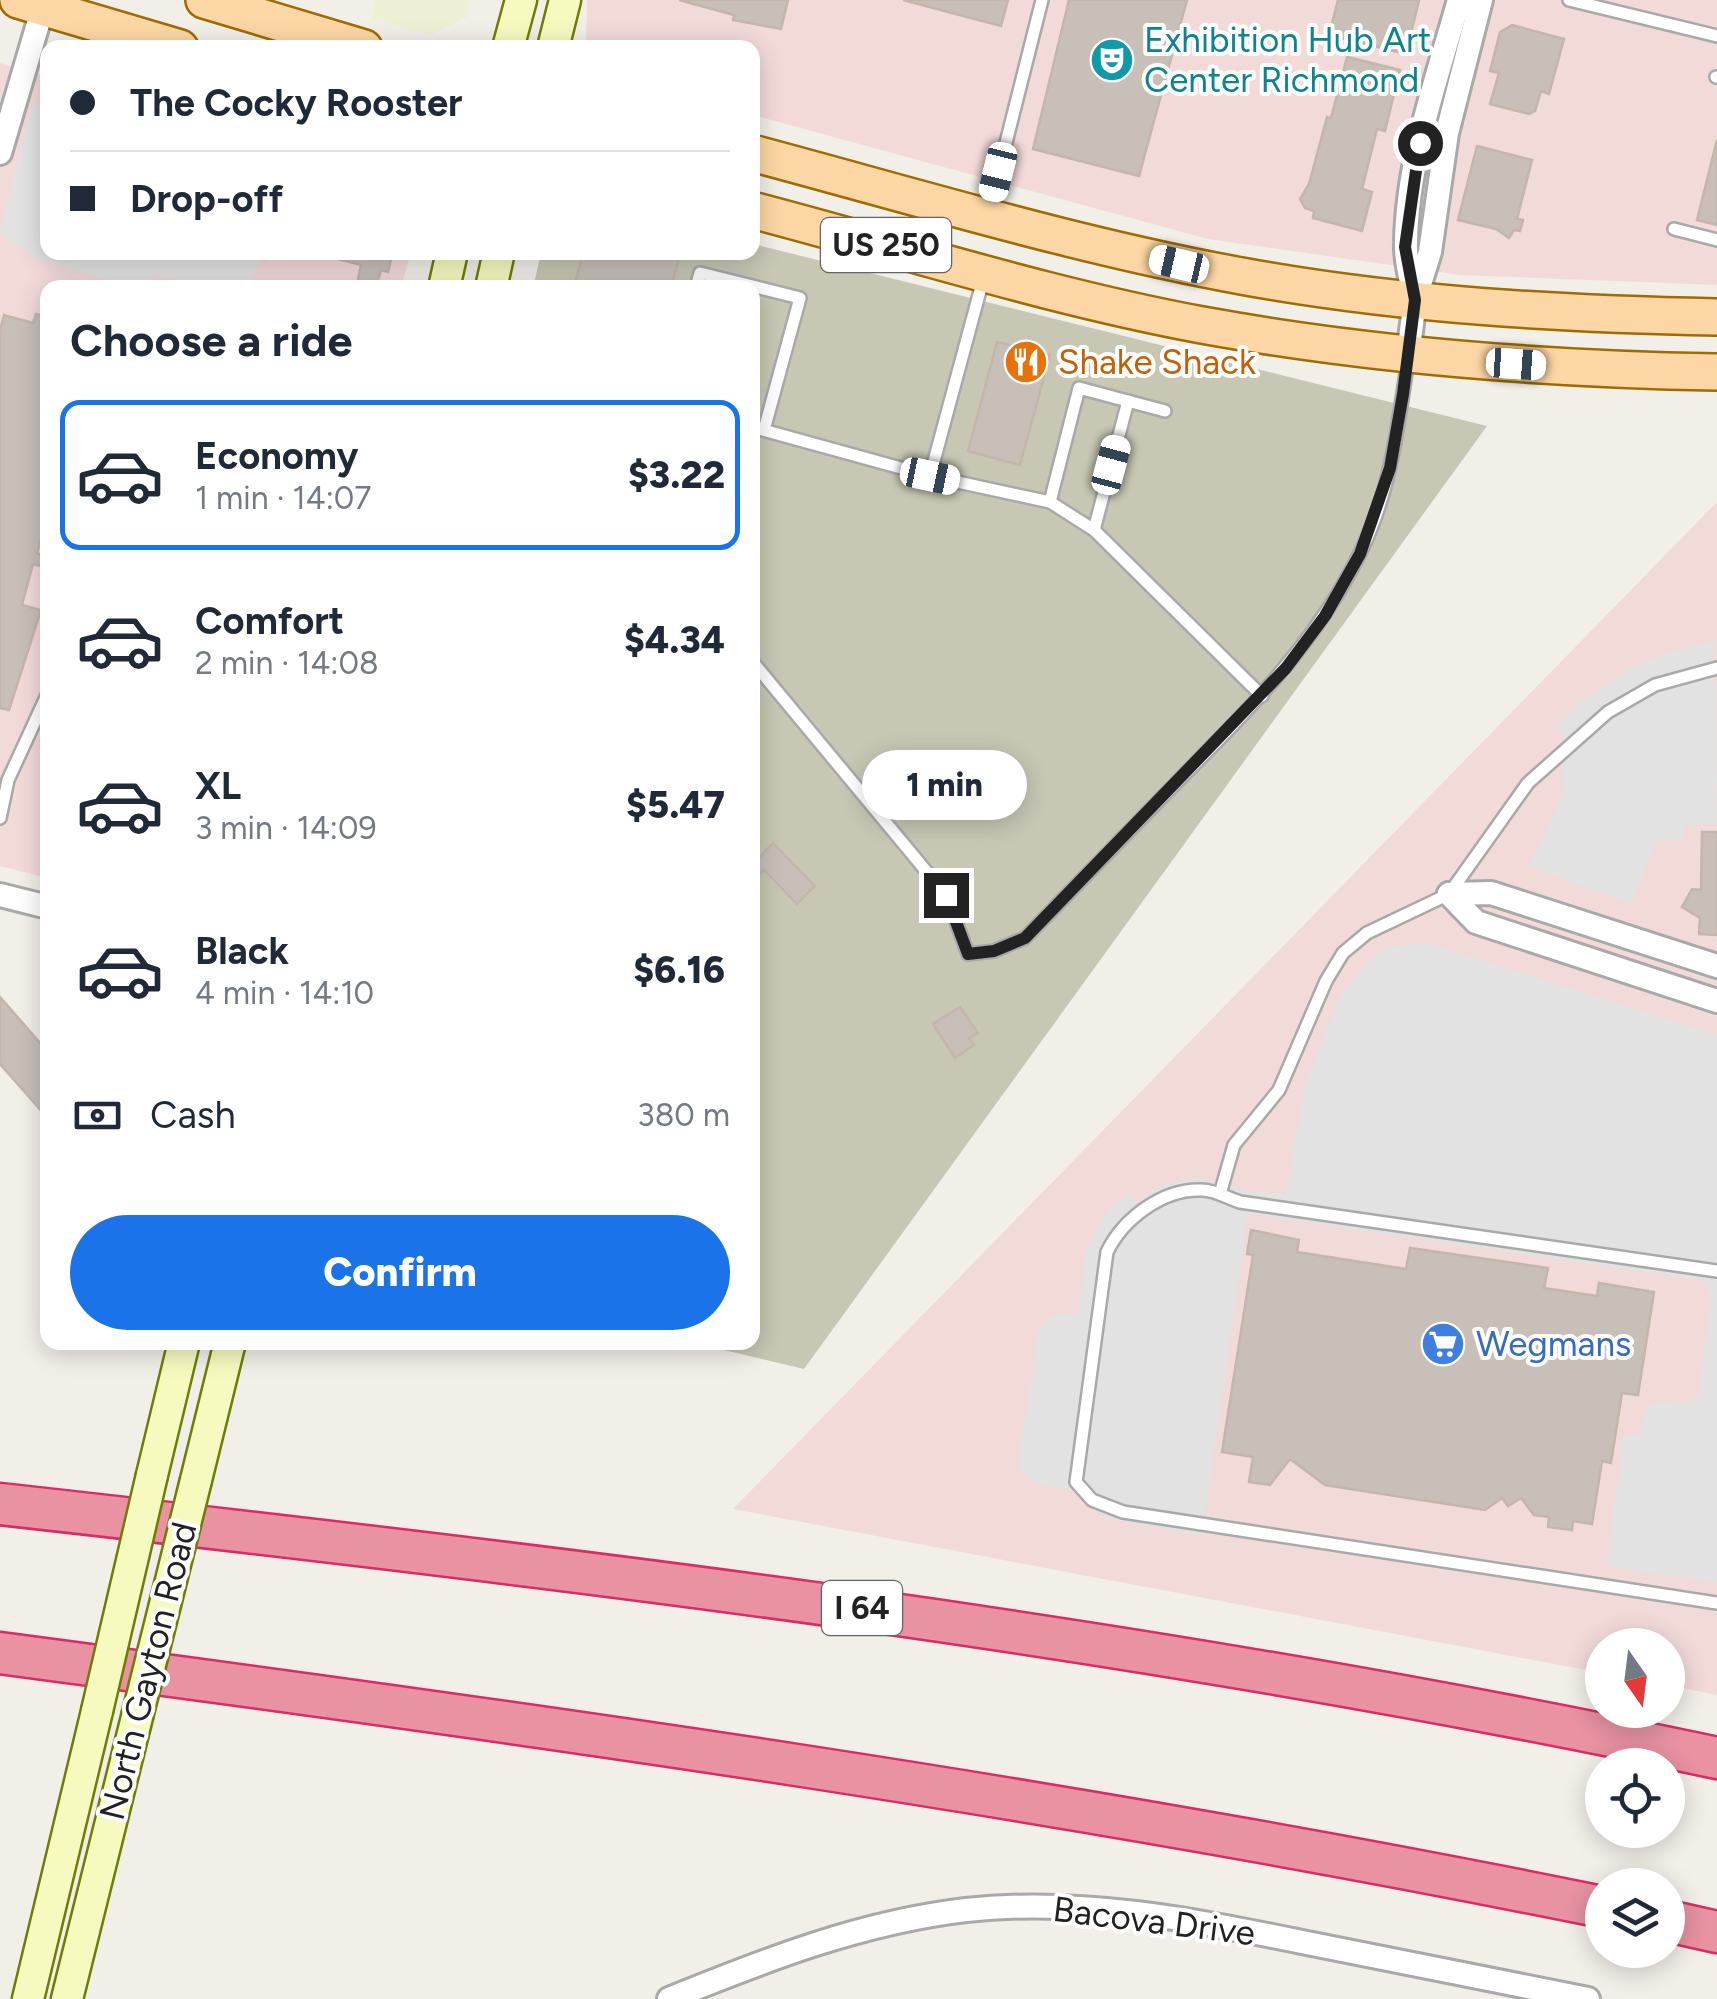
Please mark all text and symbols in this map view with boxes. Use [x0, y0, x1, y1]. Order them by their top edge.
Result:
place label: Exhibition Hub Art Center Richmond [1144, 19, 1431, 101]
theatre icon: Exhibition Hub Art Center Richmond [1089, 37, 1135, 83]
text: The Cocky Rooster [130, 80, 462, 126]
route start [1398, 121, 1443, 166]
car [976, 139, 1020, 205]
text: Drop-off [130, 176, 283, 222]
road number: US 250 [821, 218, 951, 272]
car [1146, 243, 1212, 285]
text: Choose a ride [70, 313, 352, 367]
restaurant icon: Shake Shack [1003, 339, 1049, 385]
place label: Shake Shack [1058, 341, 1256, 383]
car [1485, 347, 1547, 381]
icon: car [75, 430, 165, 520]
car [1089, 432, 1133, 498]
text: Economy [195, 433, 358, 479]
text: $3.22 [628, 452, 725, 498]
car [898, 455, 962, 497]
text: 1 min · 14:07 [195, 479, 371, 517]
icon: car [75, 595, 165, 685]
text: Comfort [195, 598, 344, 644]
text: $4.34 [624, 617, 725, 663]
text: 2 min · 14:08 [195, 644, 379, 682]
callout: 1 min [864, 750, 1028, 820]
icon: car [75, 760, 165, 850]
text: XL [195, 763, 241, 809]
text: 1 min [906, 766, 983, 804]
text: $5.47 [626, 782, 725, 828]
text: 3 min · 14:09 [195, 809, 377, 847]
route end [924, 873, 969, 918]
icon: car [75, 925, 165, 1015]
text: Black [195, 928, 289, 974]
text: $6.16 [633, 947, 725, 993]
text: 4 min · 14:10 [195, 974, 374, 1012]
icon: cash [70, 1088, 125, 1143]
text: Cash [150, 1092, 236, 1138]
text: 380 m [637, 1096, 730, 1134]
button: Confirm [70, 1215, 730, 1330]
supermarket icon: Wegmans [1420, 1321, 1466, 1367]
place label: Wegmans [1476, 1323, 1631, 1365]
street label: North Gayton Road [91, 1518, 205, 1824]
road number: I 64 [822, 1581, 902, 1635]
north arrow [1585, 1628, 1685, 1728]
map controls [1585, 1628, 1685, 1968]
button: locate [1585, 1748, 1685, 1848]
button: layers [1585, 1868, 1685, 1968]
street label: Bacova Drive [1051, 1888, 1257, 1954]

